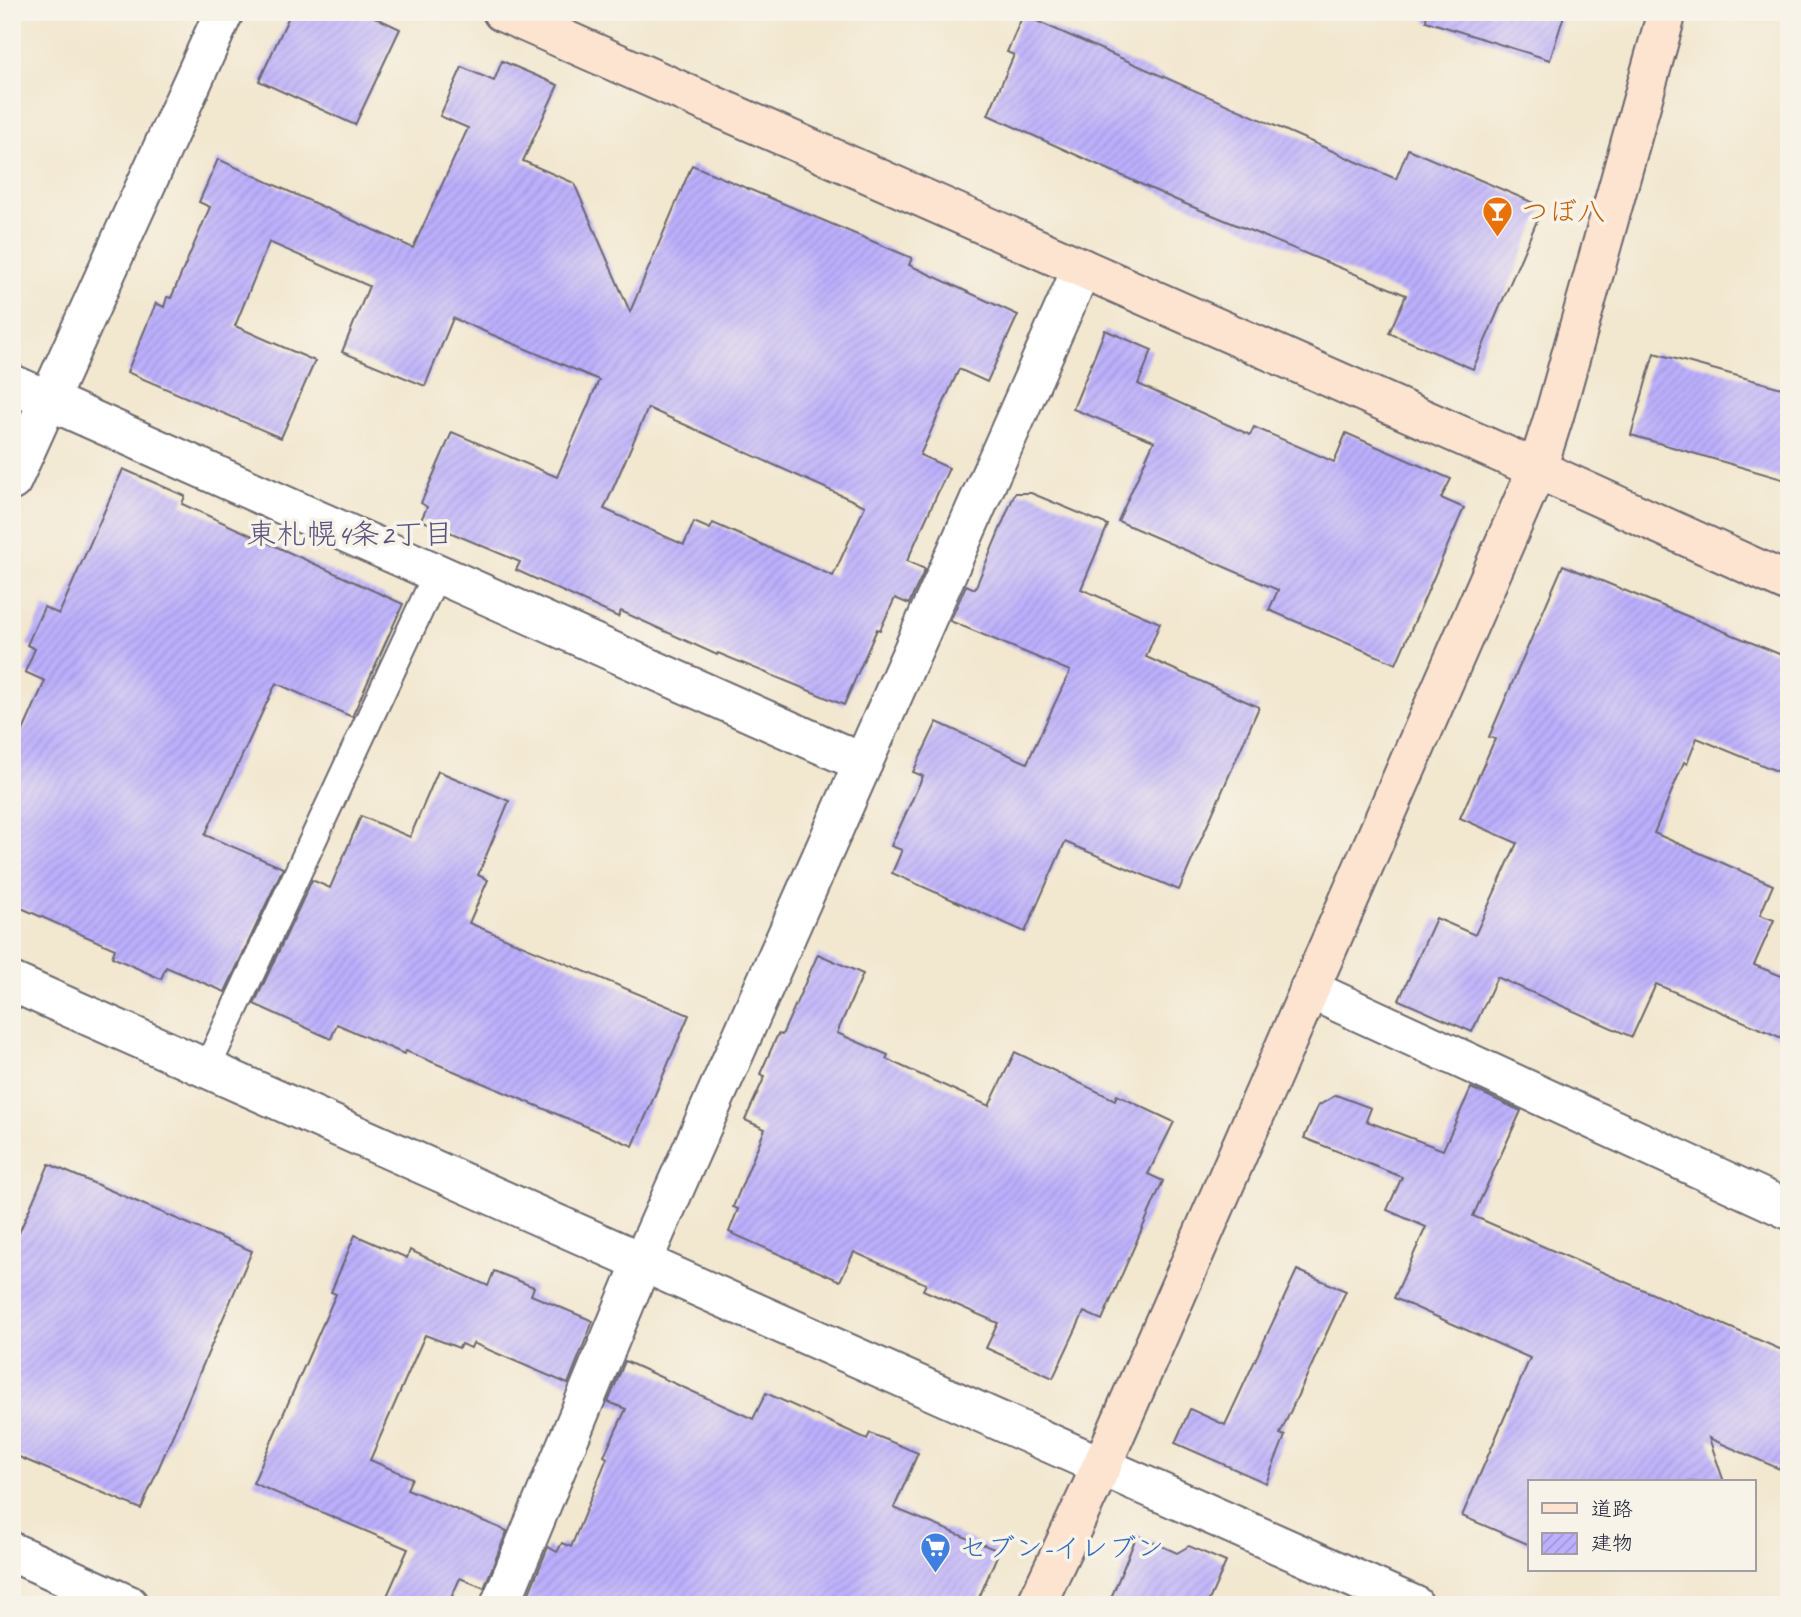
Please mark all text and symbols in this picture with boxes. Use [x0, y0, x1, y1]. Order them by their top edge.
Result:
bar icon: つぼ八 [1481, 194, 1515, 238]
place label: つぼ八 [1521, 194, 1605, 229]
district label: 東札幌4条2丁目 [247, 515, 454, 553]
legend [1528, 1480, 1756, 1572]
text: 道路 [1591, 1496, 1633, 1522]
supermarket icon: セブン-イレブン [919, 1530, 953, 1574]
place label: セブン-イレブン [959, 1530, 1164, 1565]
text: 建物 [1591, 1530, 1633, 1556]

